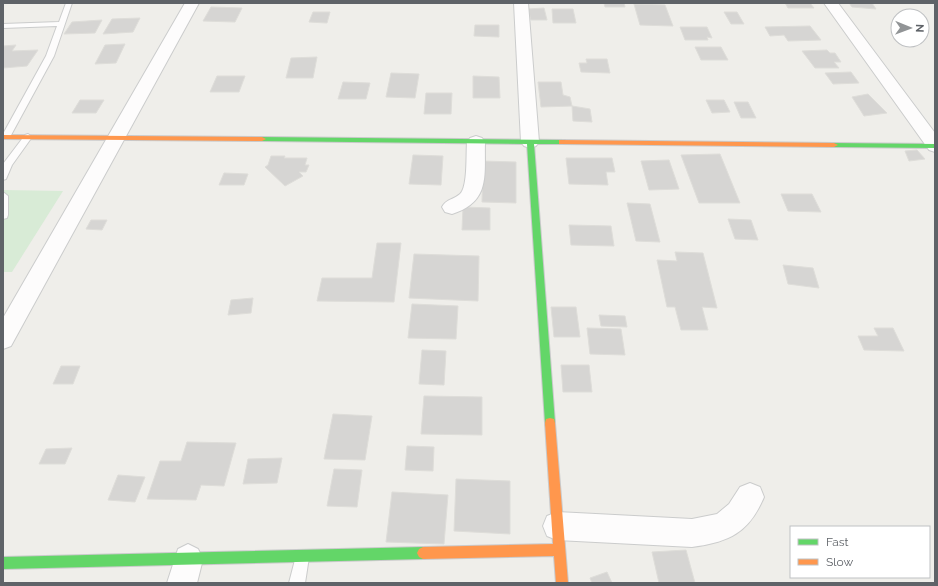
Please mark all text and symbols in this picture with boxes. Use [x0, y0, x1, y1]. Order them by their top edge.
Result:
north arrow [890, 8, 930, 48]
text: N [913, 24, 926, 32]
legend [790, 526, 930, 578]
text: Fast [826, 535, 849, 549]
text: Slow [826, 555, 853, 569]

